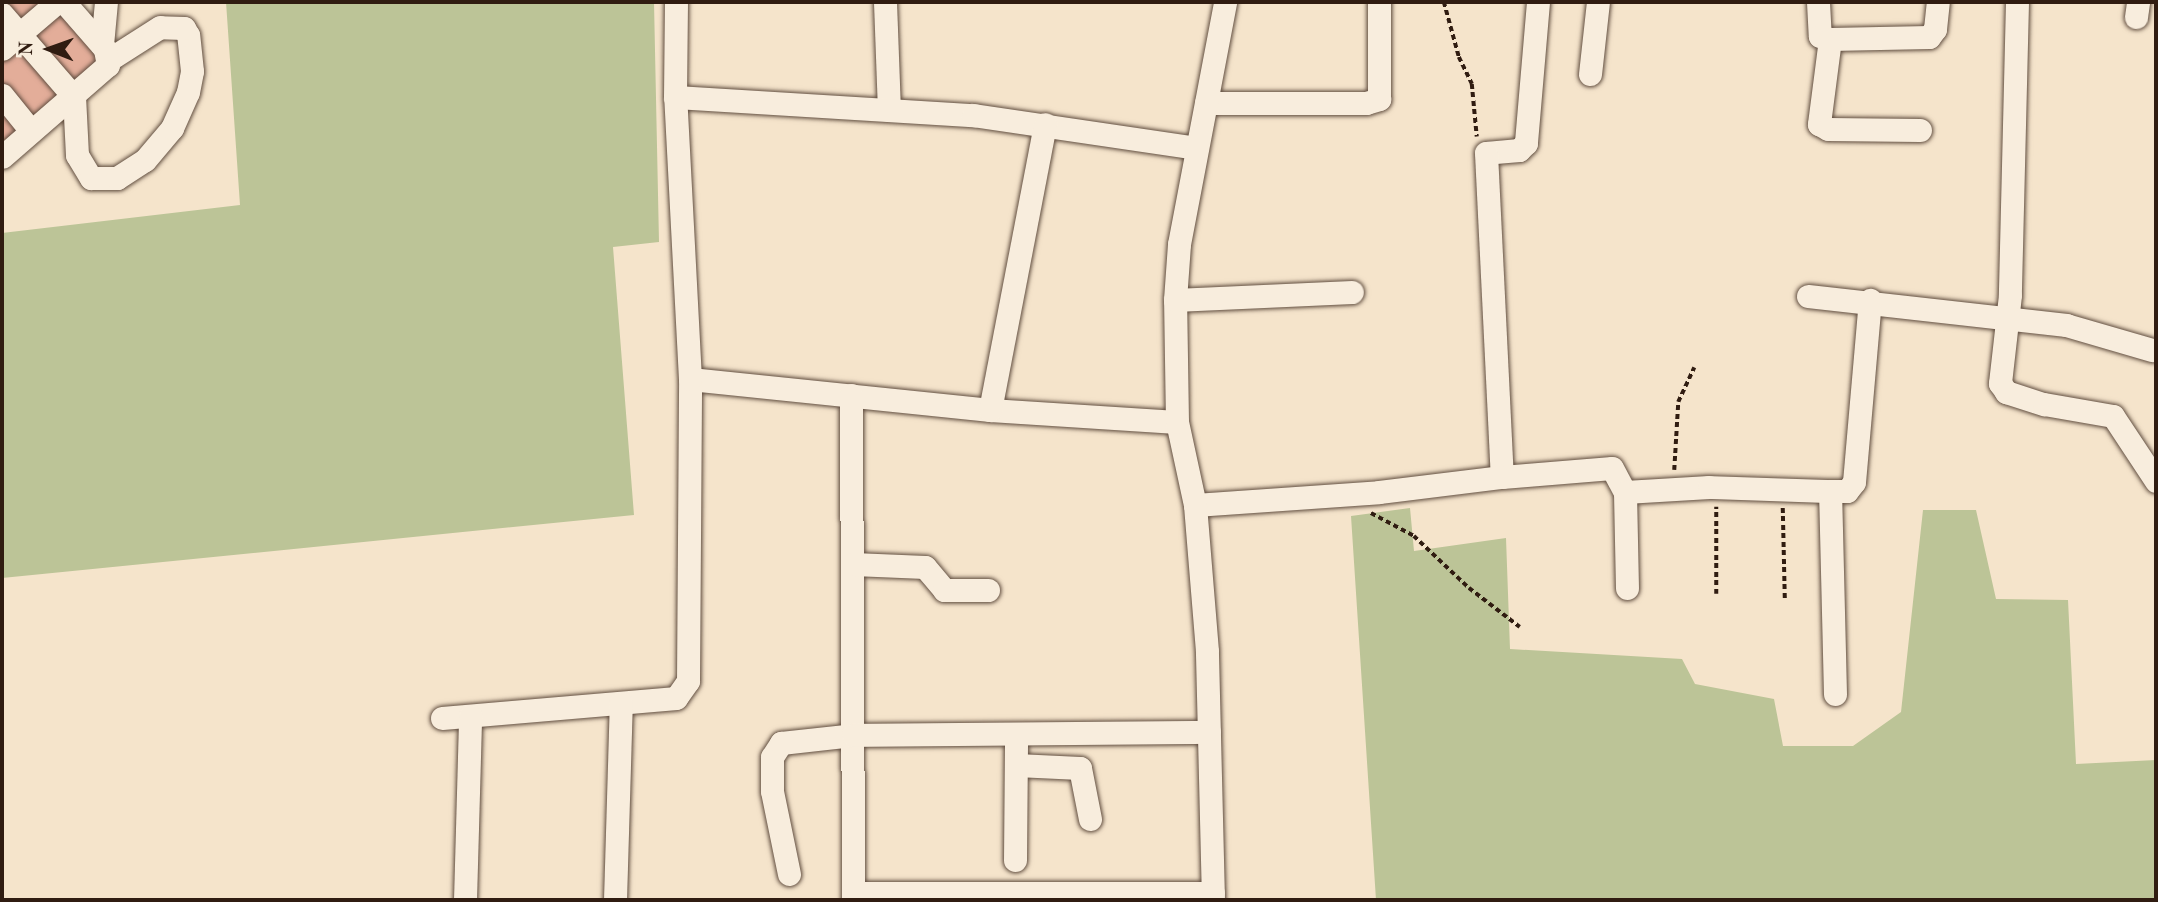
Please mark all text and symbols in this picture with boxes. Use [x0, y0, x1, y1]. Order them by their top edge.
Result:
north arrow [14, 14, 84, 84]
text: N [18, 41, 37, 56]

